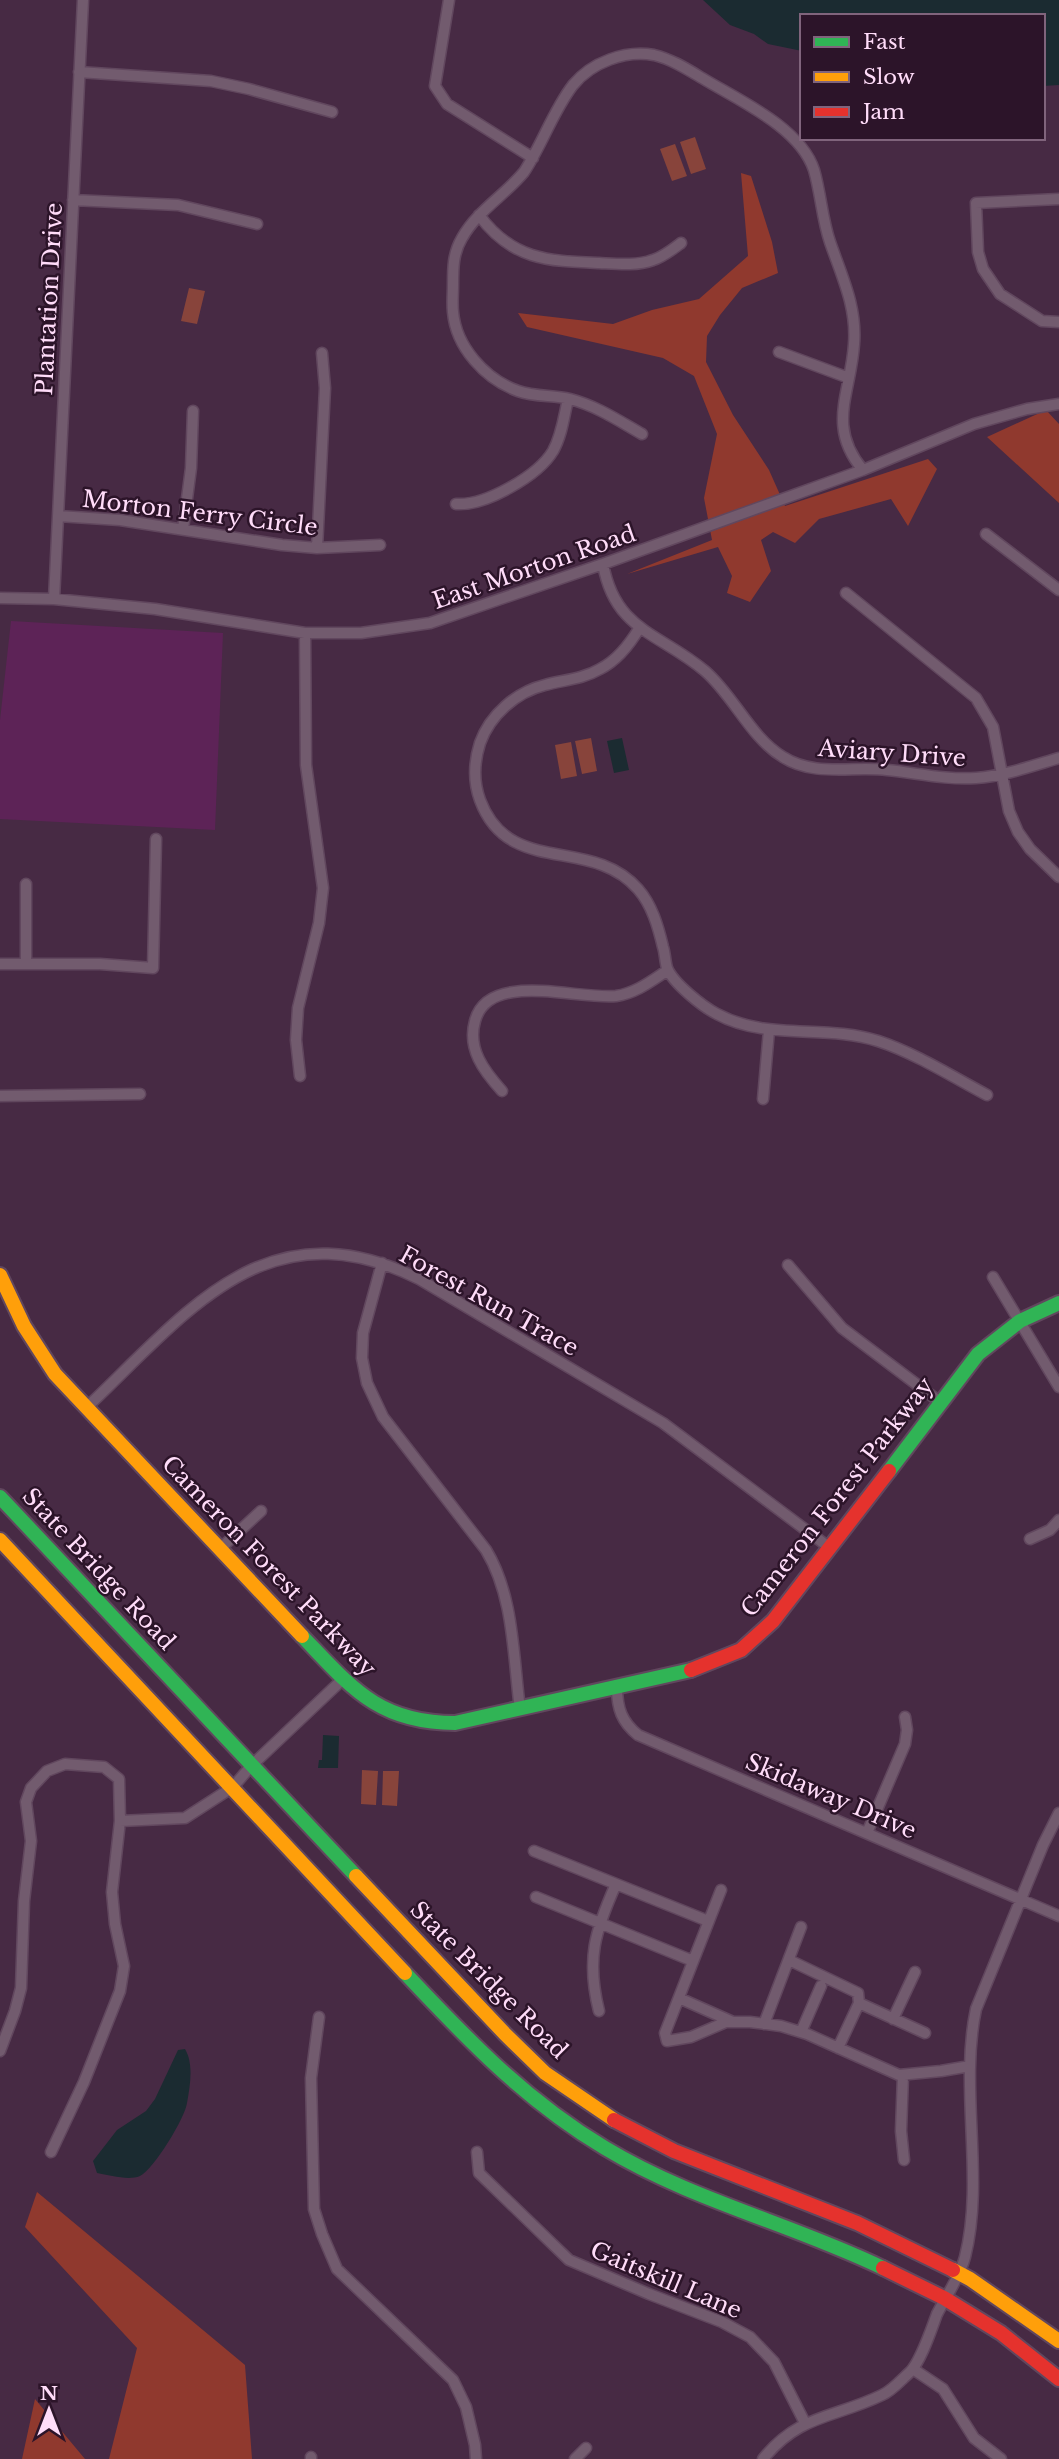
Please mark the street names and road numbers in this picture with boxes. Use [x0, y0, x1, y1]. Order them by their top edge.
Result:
street label: Plantation Drive [30, 202, 68, 396]
street label: Morton Ferry Circle [81, 485, 319, 541]
street label: East Morton Road [429, 519, 639, 615]
street label: Aviary Drive [816, 734, 967, 772]
street label: Forest Run Trace [395, 1240, 583, 1362]
street label: Cameron Forest Parkway [735, 1371, 939, 1622]
street label: Cameron Forest Parkway [156, 1450, 382, 1682]
street label: State Bridge Road [17, 1482, 181, 1656]
street label: Skidaway Drive [741, 1747, 921, 1845]
street label: State Bridge Road [404, 1895, 574, 2065]
street label: Gaitskill Lane [586, 2236, 746, 2324]

